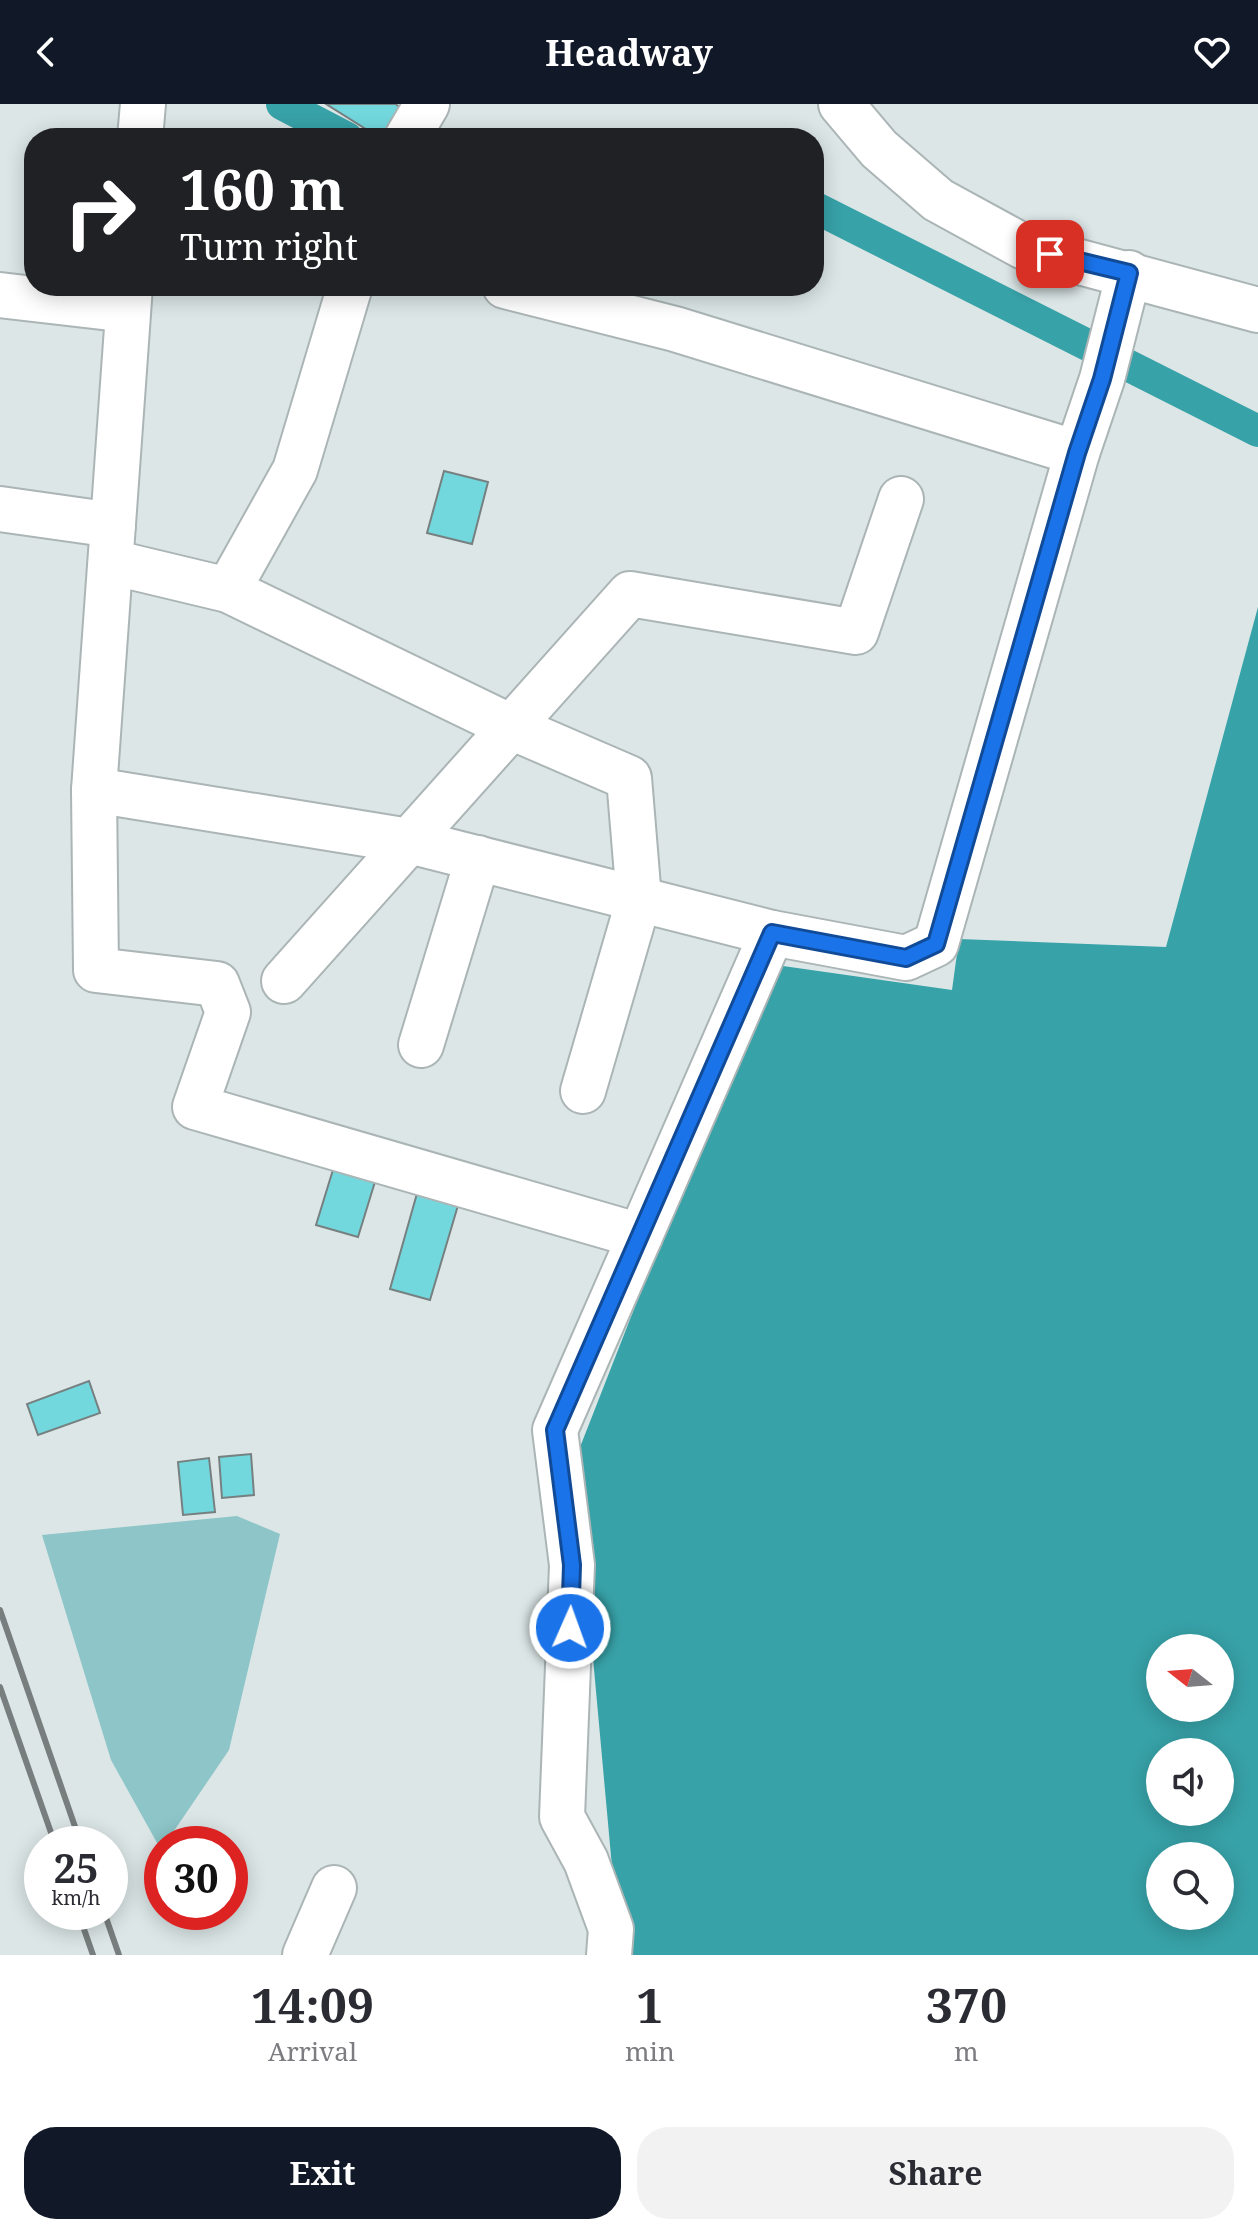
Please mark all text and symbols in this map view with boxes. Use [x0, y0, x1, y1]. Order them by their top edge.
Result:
text: Headway [545, 28, 713, 77]
icon: back [24, 30, 68, 74]
icon: heart [1190, 30, 1234, 74]
text: 160 m [180, 150, 345, 226]
icon: right [48, 160, 152, 264]
pin [1016, 220, 1084, 288]
text: Turn right [180, 222, 358, 271]
icon: arrive [1028, 232, 1072, 276]
position arrow [528, 1586, 612, 1670]
north arrow [1146, 1634, 1234, 1722]
map controls [1146, 1634, 1234, 1930]
button: sound [1146, 1738, 1234, 1826]
speed limit sign: 30 [144, 1826, 248, 1930]
text: 25 [53, 1840, 99, 1895]
button: search [1146, 1842, 1234, 1930]
text: km/h [51, 1884, 101, 1911]
text: 14:09 [251, 1972, 374, 2037]
text: 1 [636, 1972, 663, 2037]
text: 370 [926, 1972, 1007, 2037]
text: Arrival [268, 2033, 357, 2069]
text: min [625, 2033, 675, 2069]
text: m [954, 2033, 979, 2069]
button: Exit [24, 2127, 621, 2219]
button: Share [637, 2127, 1234, 2219]

